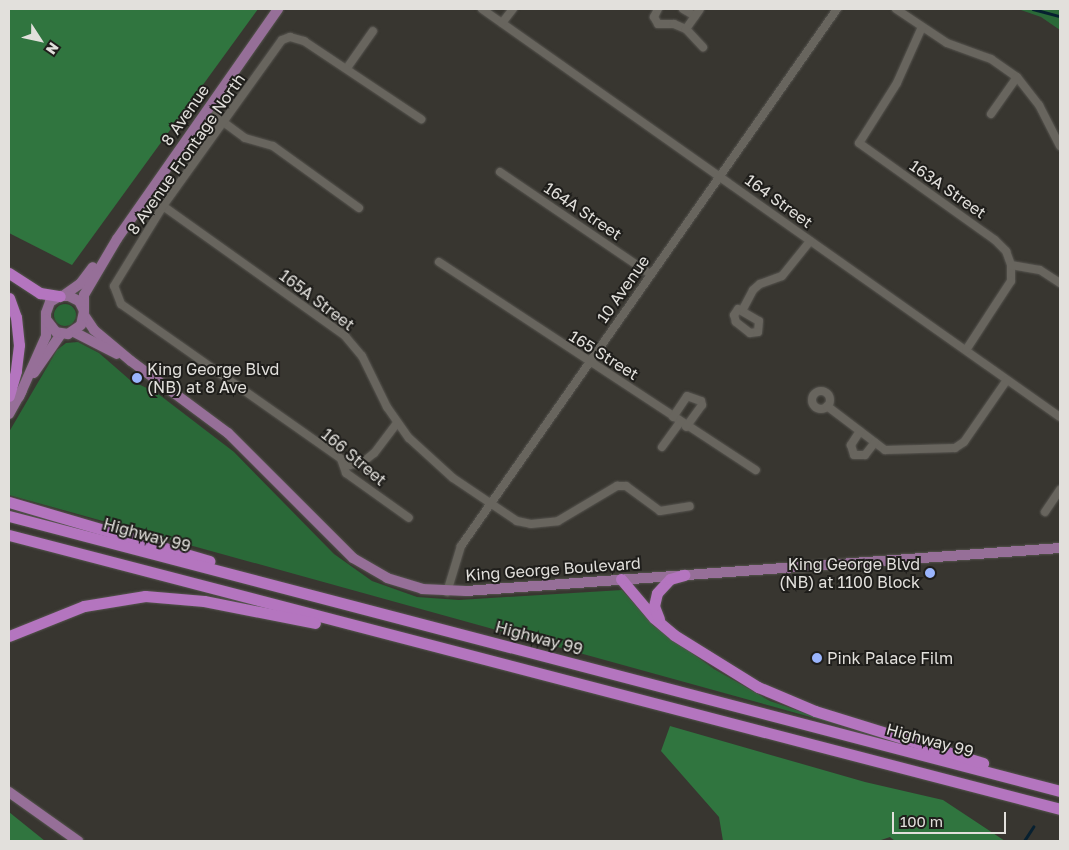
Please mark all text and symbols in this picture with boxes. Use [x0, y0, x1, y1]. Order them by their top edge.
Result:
north arrow [15, 15, 65, 65]
text: N [43, 40, 63, 58]
street label: 8 Avenue Frontage North [123, 70, 249, 238]
street label: 8 Avenue [157, 81, 213, 149]
street label: 163A Street [906, 156, 990, 222]
street label: 164 Street [742, 170, 816, 232]
street label: 164A Street [541, 178, 625, 244]
street label: 10 Avenue [593, 251, 653, 327]
street label: 165A Street [276, 266, 358, 334]
street label: 165 Street [566, 326, 642, 384]
place label: King George Blvd (NB) at 8 Ave [147, 359, 279, 397]
marker: King George Blvd (NB) at 8 Ave [131, 372, 143, 384]
street label: 166 Street [318, 424, 390, 490]
street label: Highway 99 [101, 514, 193, 556]
street label: King George Boulevard [465, 553, 641, 585]
place label: King George Blvd (NB) at 1100 Block [779, 554, 920, 592]
marker: King George Blvd (NB) at 1100 Block [924, 567, 936, 579]
street label: Highway 99 [493, 617, 585, 659]
place label: Pink Palace Film [827, 648, 953, 668]
marker: Pink Palace Film [811, 652, 823, 664]
street label: Highway 99 [884, 719, 976, 761]
scale bar [894, 802, 1008, 834]
text: 100 m [900, 812, 943, 830]

